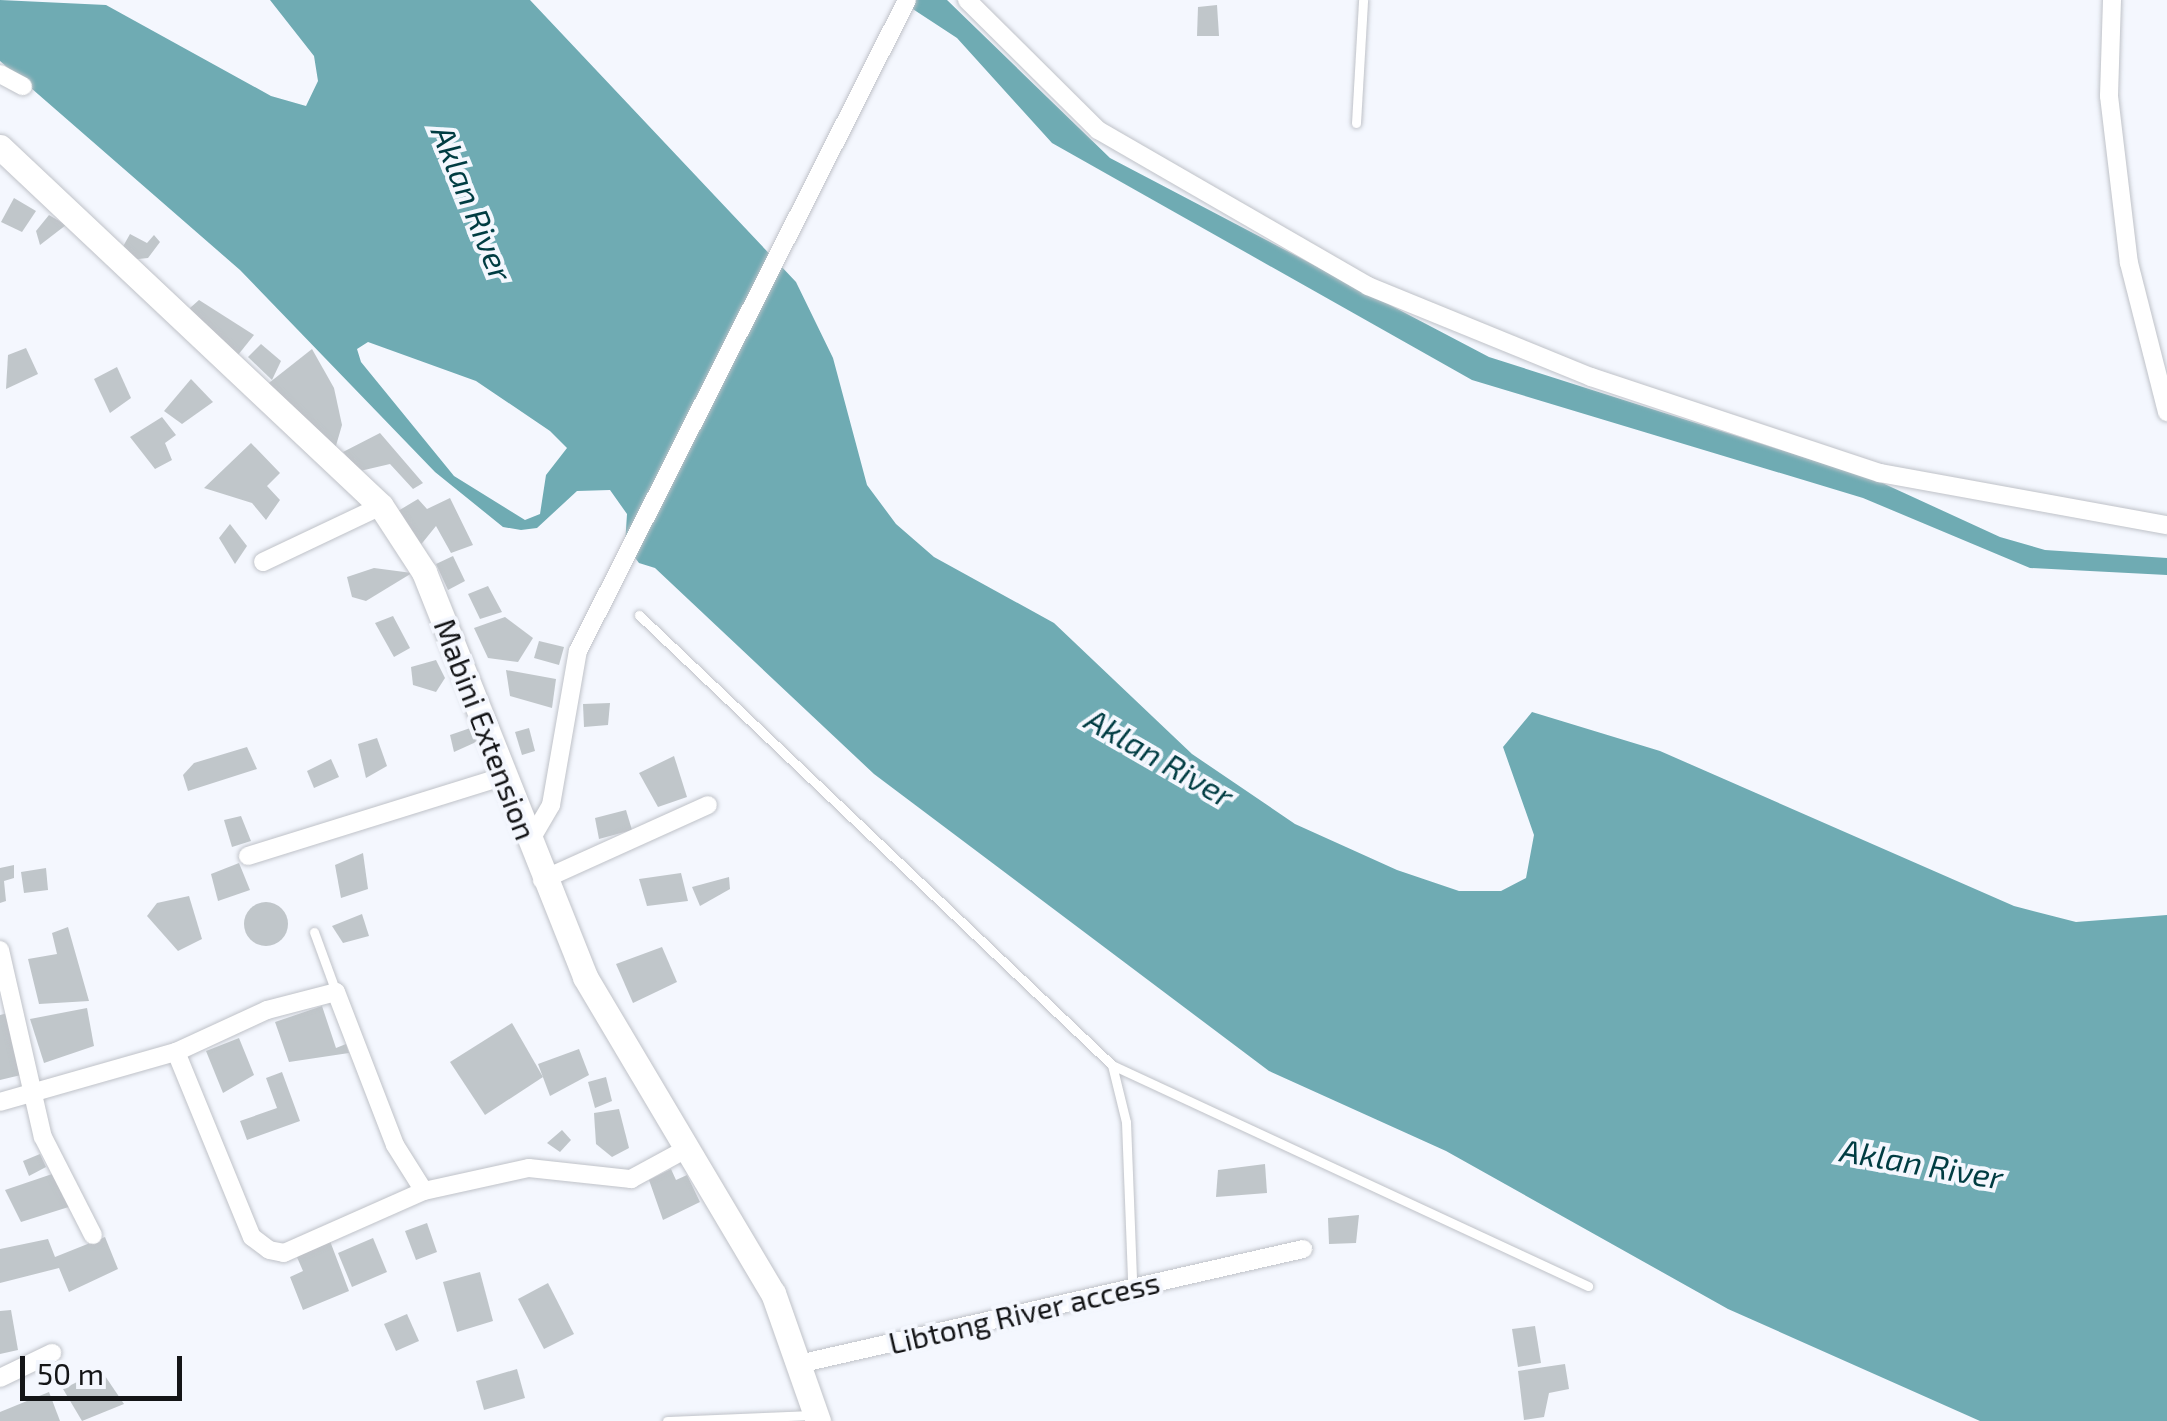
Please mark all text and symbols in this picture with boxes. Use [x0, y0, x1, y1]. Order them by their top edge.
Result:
water label: Aklan River [424, 120, 522, 286]
street label: Mabini Extension [427, 613, 545, 845]
water label: Aklan River [1079, 699, 1241, 815]
water label: Aklan River [1838, 1130, 2006, 1196]
street label: Libtong River access [885, 1263, 1163, 1361]
scale bar [25, 1336, 188, 1398]
text: 50 m [37, 1355, 104, 1391]

